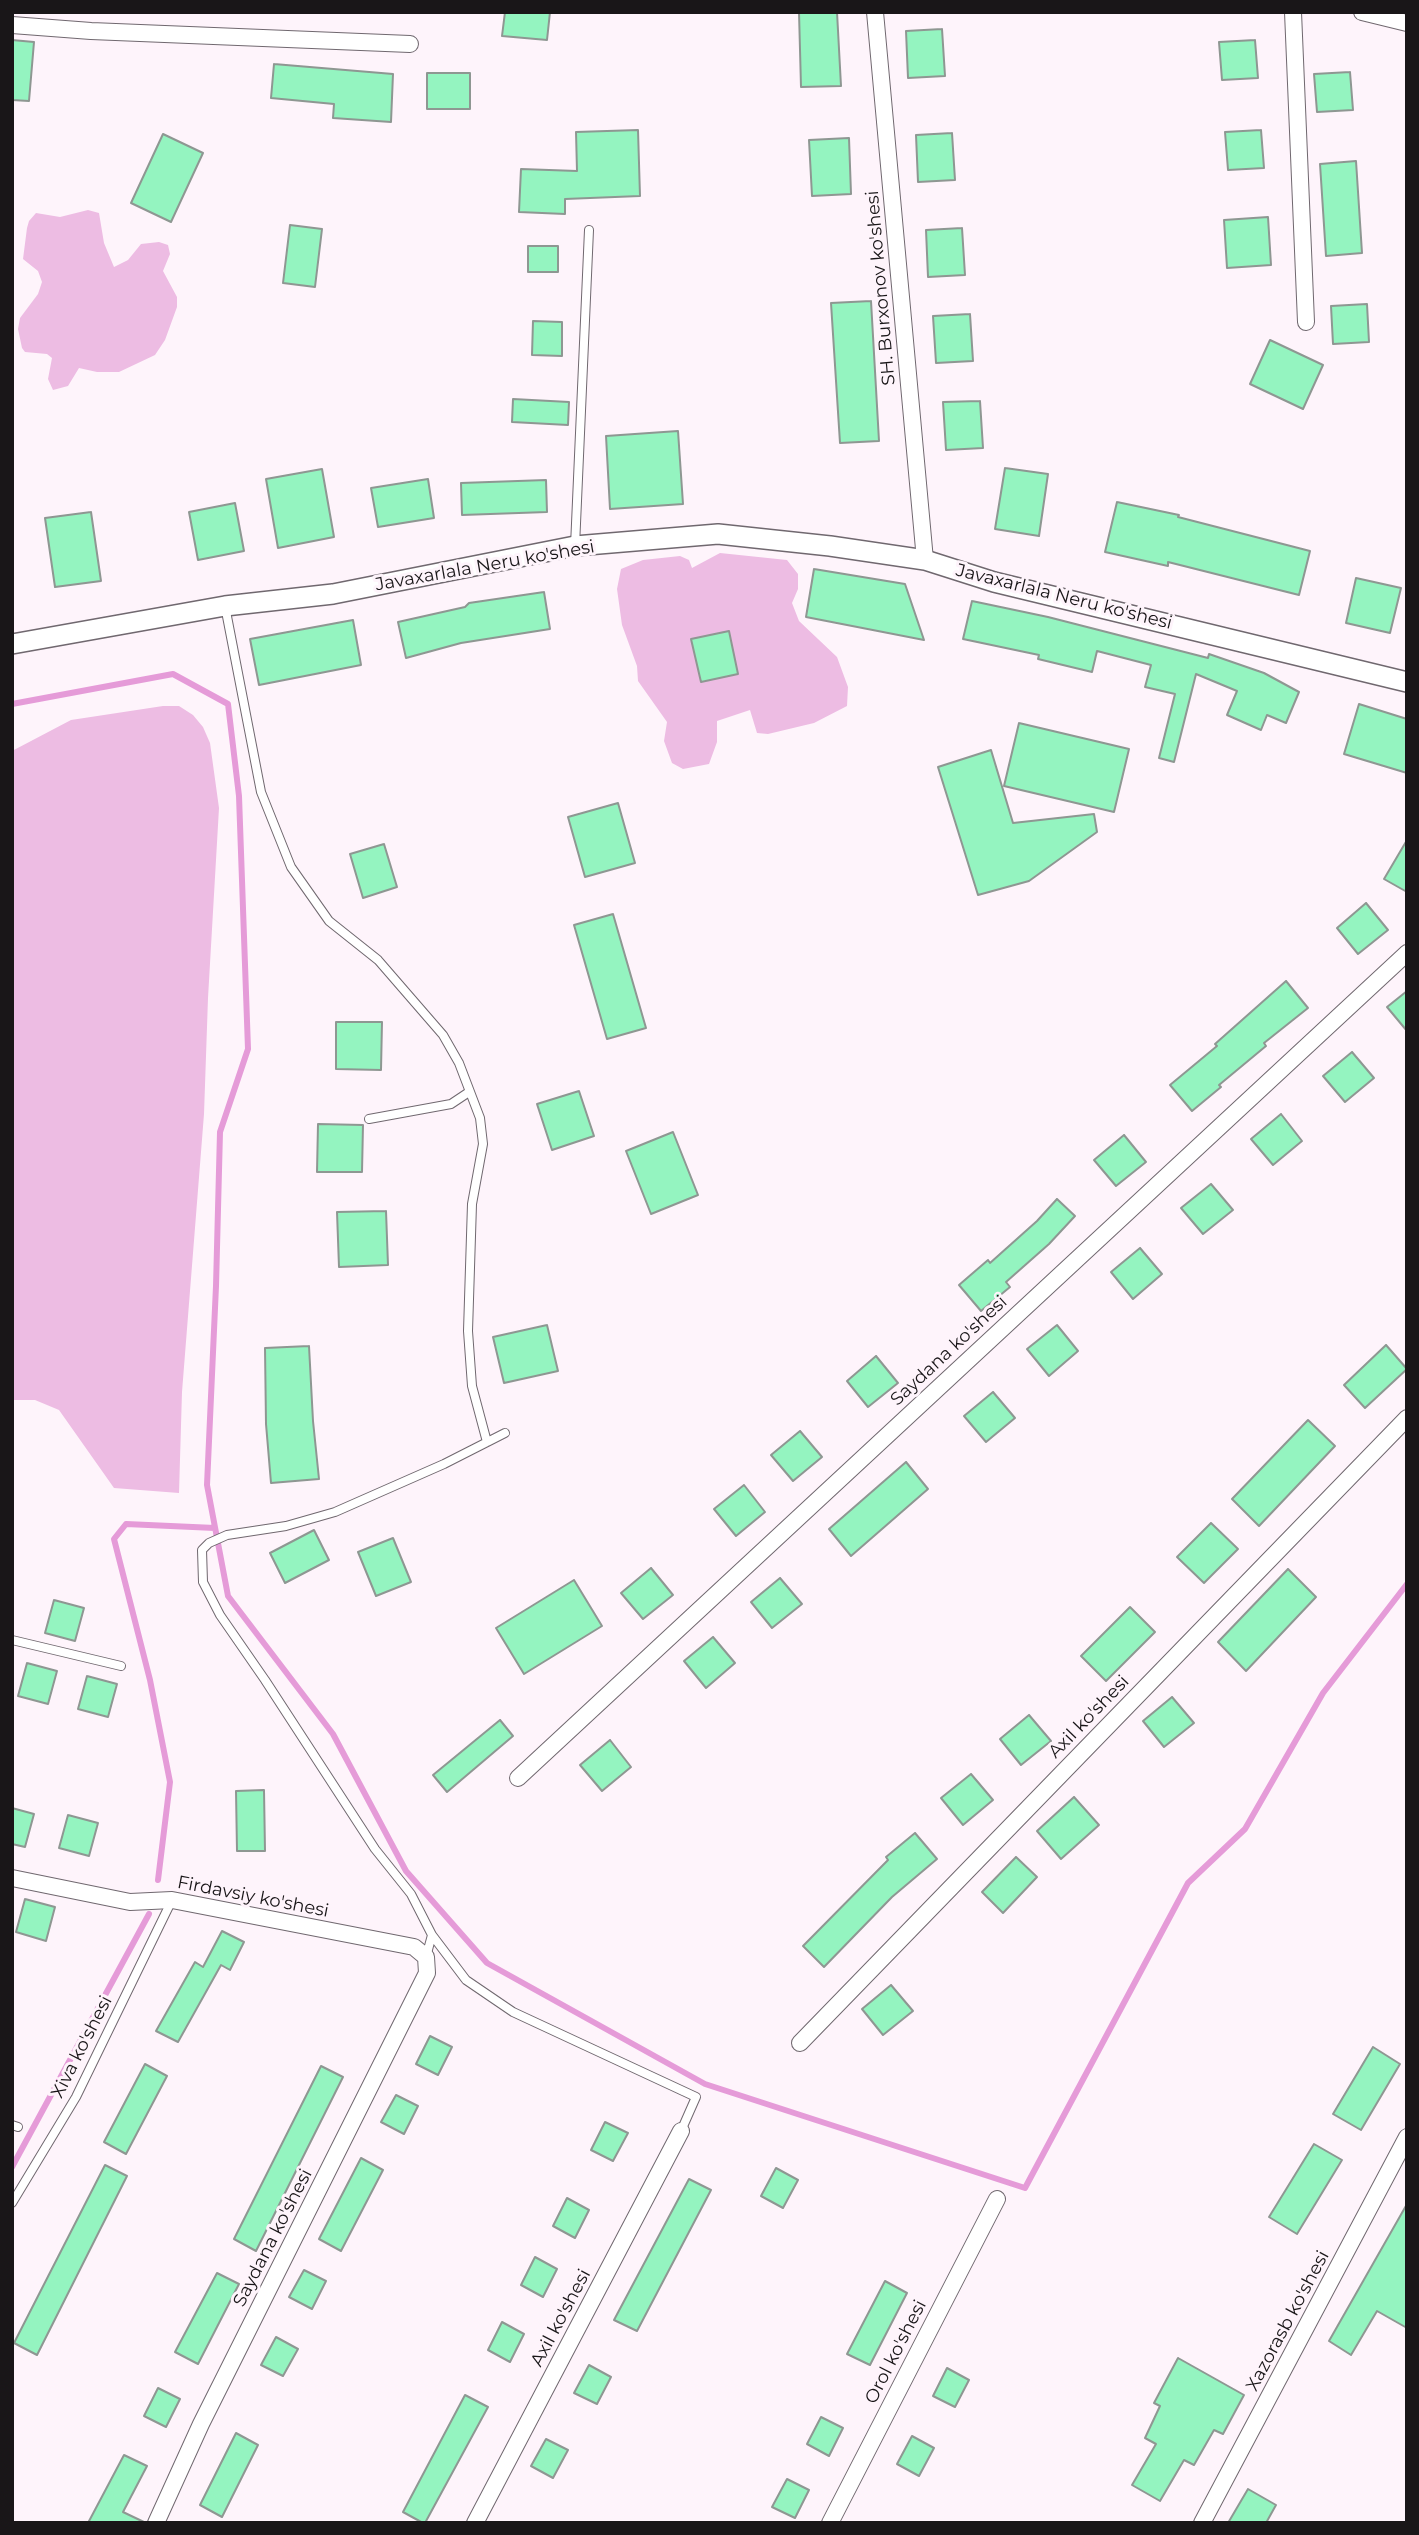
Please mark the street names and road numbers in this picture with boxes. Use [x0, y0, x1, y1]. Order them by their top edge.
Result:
street label: SH. Burxonov ko'shesi [862, 190, 900, 386]
street label: Javaxarlala Neru ko'shesi [374, 536, 596, 596]
street label: Javaxarlala Neru ko'shesi [954, 560, 1174, 634]
street label: Saydana ko'shesi [886, 1291, 1012, 1411]
street label: Axil ko'shesi [1044, 1671, 1134, 1763]
street label: Firdavsiy ko'shesi [175, 1872, 331, 1922]
street label: Xiva ko'shesi [47, 1992, 117, 2102]
street label: Saydana ko'shesi [229, 2166, 317, 2310]
street label: Xazorasb ko'shesi [1242, 2247, 1334, 2395]
street label: Axil ko'shesi [526, 2266, 596, 2370]
street label: Orol ko'shesi [861, 2297, 931, 2407]

